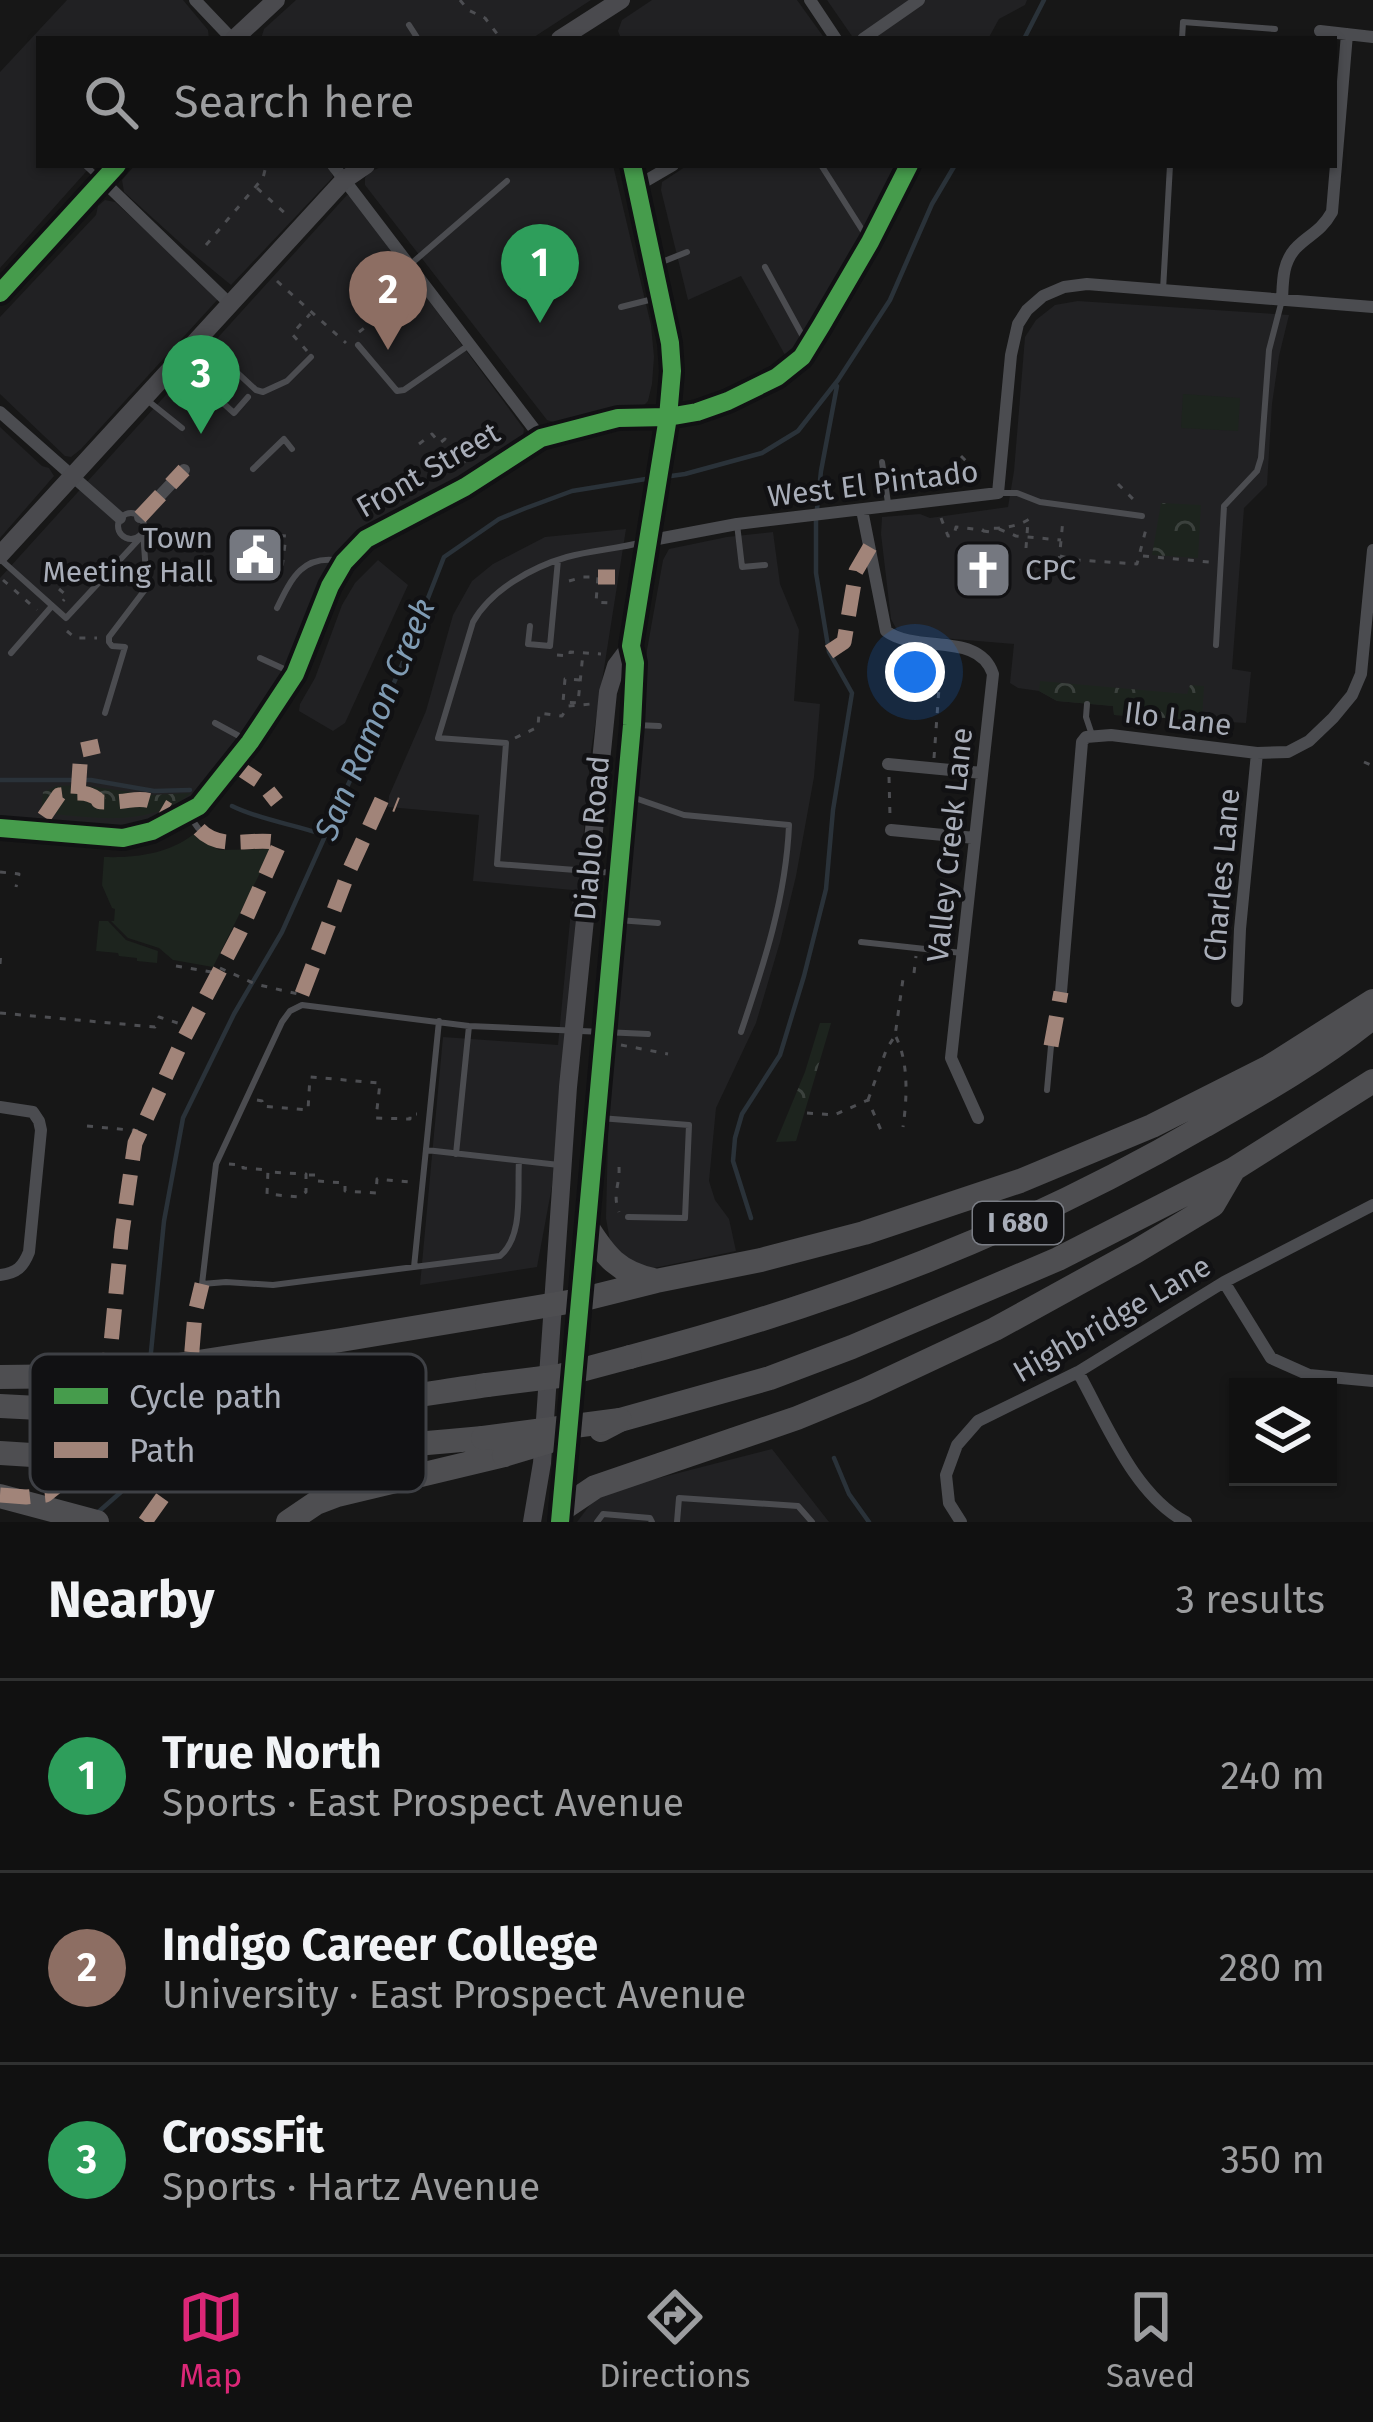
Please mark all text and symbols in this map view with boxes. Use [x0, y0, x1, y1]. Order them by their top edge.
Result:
search box [36, 36, 1337, 168]
icon: search [78, 69, 144, 135]
text: Search here [174, 75, 414, 129]
pin: 1 [501, 224, 579, 323]
pin: 2 [349, 251, 427, 350]
pin: 3 [162, 335, 240, 434]
street label: Front Street [350, 414, 506, 525]
street label: West El Pintado [766, 453, 980, 515]
place label: Town Meeting Hall [43, 520, 213, 590]
public building icon: Town Meeting Hall [224, 524, 286, 586]
church icon: CPC [952, 539, 1014, 601]
place label: CPC [1025, 552, 1076, 588]
water label: San Ramon Creek [306, 593, 444, 847]
your location [885, 642, 945, 702]
street label: Ilo Lane [1122, 695, 1234, 743]
street label: Valley Creek Lane [920, 726, 980, 964]
street label: Diablo Road [567, 754, 617, 922]
street label: Charles Lane [1196, 787, 1248, 963]
road number: I 680 [973, 1202, 1063, 1244]
street label: Highbridge Lane [1007, 1248, 1217, 1390]
legend [30, 1354, 426, 1492]
text: Cycle path [129, 1377, 282, 1417]
map controls [1229, 1378, 1337, 1486]
button: layers [1229, 1378, 1337, 1486]
text: Path [129, 1431, 196, 1471]
text: Nearby [48, 1569, 214, 1631]
text: 3 results [1175, 1577, 1325, 1623]
text: True North [162, 1726, 382, 1780]
text: 1 [78, 1753, 96, 1799]
text: 240 m [1220, 1753, 1325, 1799]
text: Sports · East Prospect Avenue [162, 1780, 684, 1826]
text: Indigo Career College [162, 1918, 598, 1972]
text: 2 [77, 1945, 97, 1991]
text: 280 m [1219, 1945, 1325, 1991]
text: University · East Prospect Avenue [162, 1972, 746, 2018]
text: CrossFit [162, 2110, 324, 2164]
text: 3 [77, 2137, 97, 2183]
text: 350 m [1220, 2137, 1325, 2183]
text: Sports · Hartz Avenue [162, 2164, 540, 2210]
tab: Map [178, 2284, 244, 2396]
tab: Directions [599, 2284, 751, 2396]
tab: Saved [1106, 2284, 1195, 2396]

